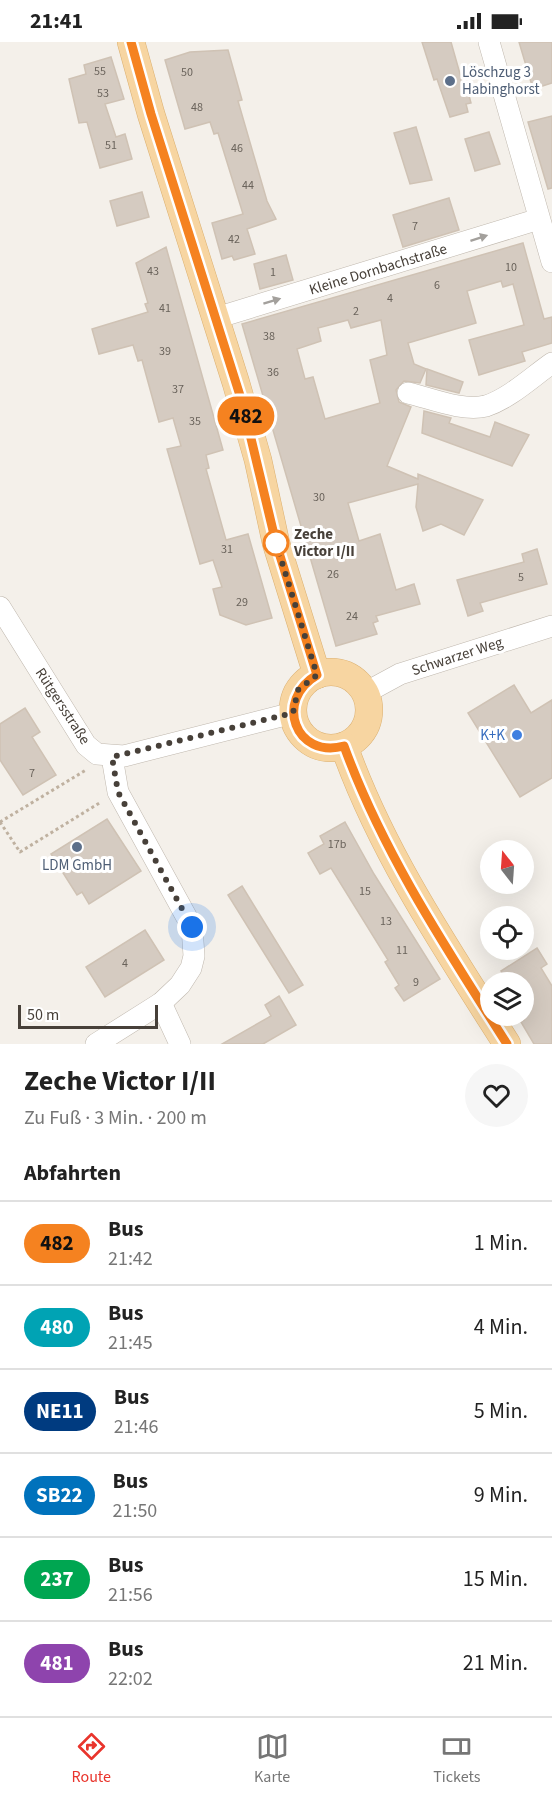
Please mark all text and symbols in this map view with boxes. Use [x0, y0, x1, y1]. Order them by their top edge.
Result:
text: 21:41 [30, 5, 83, 37]
place label: Löschzug 3 Habinghorst [462, 62, 540, 100]
house number: 55 [94, 63, 106, 80]
house number: 50 [181, 64, 193, 81]
marker: Löschzug 3 Habinghorst [443, 74, 457, 88]
house number: 53 [97, 85, 109, 102]
house number: 48 [191, 99, 203, 116]
house number: 51 [105, 137, 117, 154]
house number: 46 [231, 140, 243, 157]
house number: 44 [242, 177, 254, 194]
house number: 7 [412, 218, 418, 235]
house number: 42 [228, 231, 240, 248]
one-way arrow [470, 233, 488, 242]
street label: Kleine Dornbachstraße [307, 238, 450, 300]
house number: 10 [505, 259, 517, 276]
house number: 43 [147, 263, 159, 280]
house number: 1 [270, 264, 276, 281]
house number: 6 [434, 277, 440, 294]
house number: 4 [387, 290, 393, 307]
one-way arrow [263, 296, 281, 305]
house number: 41 [159, 300, 171, 317]
house number: 2 [353, 303, 359, 320]
house number: 38 [263, 328, 275, 345]
house number: 39 [159, 343, 171, 360]
house number: 36 [267, 364, 279, 381]
house number: 37 [172, 381, 184, 398]
line badge: 482 [212, 396, 280, 436]
text: 482 [229, 401, 263, 431]
house number: 35 [189, 413, 201, 430]
house number: 30 [313, 489, 325, 506]
place label: Zeche Victor I/II [293, 524, 355, 562]
marker: Zeche Victor I/II [263, 530, 289, 556]
house number: 31 [221, 541, 233, 558]
house number: 26 [327, 566, 339, 583]
house number: 5 [518, 569, 524, 586]
house number: 29 [236, 594, 248, 611]
house number: 24 [346, 608, 358, 625]
street label: Schwarzer Weg [409, 632, 506, 681]
street label: Rütgersstraße [30, 664, 95, 749]
place label: K+K [480, 725, 505, 746]
marker: K+K [510, 728, 524, 742]
house number: 7 [29, 765, 35, 782]
house number: 17b [328, 836, 347, 853]
marker: LDM GmbH [70, 840, 84, 854]
north arrow [480, 840, 534, 894]
map controls [480, 840, 534, 1026]
place label: LDM GmbH [42, 855, 112, 876]
house number: 15 [359, 883, 371, 900]
button: locate [480, 906, 534, 960]
your location [177, 912, 207, 942]
house number: 13 [380, 913, 392, 930]
house number: 11 [396, 942, 408, 959]
house number: 4 [122, 955, 128, 972]
button: layers [480, 972, 534, 1026]
house number: 9 [413, 974, 419, 991]
scale bar [18, 1002, 158, 1030]
text: 50 m [27, 1004, 59, 1026]
text: Zeche Victor I/II [24, 1061, 216, 1101]
button: heart [465, 1064, 528, 1127]
text: Zu Fuß · 3 Min. · 200 m [24, 1104, 207, 1132]
text: Abfahrten [24, 1157, 121, 1189]
text: Bus [108, 1213, 144, 1245]
text: 1 Min. [474, 1227, 528, 1259]
text: 482 [40, 1228, 74, 1258]
text: 21:42 [108, 1245, 153, 1273]
text: Bus [108, 1297, 144, 1329]
text: 4 Min. [474, 1311, 528, 1343]
text: 480 [40, 1312, 74, 1342]
text: 21:45 [108, 1329, 153, 1357]
text: Bus [114, 1381, 149, 1413]
text: 5 Min. [474, 1395, 528, 1427]
text: NE11 [36, 1396, 84, 1426]
text: 21:46 [114, 1413, 158, 1441]
text: Bus [113, 1465, 148, 1497]
text: 9 Min. [474, 1479, 528, 1511]
text: SB22 [36, 1480, 83, 1510]
text: 21:50 [113, 1497, 157, 1525]
text: Bus [108, 1549, 144, 1581]
text: 15 Min. [463, 1563, 528, 1595]
text: 237 [40, 1564, 74, 1594]
text: 21:56 [108, 1581, 153, 1609]
text: Bus [108, 1633, 144, 1665]
text: 21 Min. [463, 1647, 528, 1679]
text: 481 [40, 1648, 74, 1678]
text: 22:02 [108, 1665, 153, 1693]
tab: Route [72, 1730, 111, 1788]
tab: Karte [254, 1730, 290, 1788]
tab: Tickets [433, 1730, 480, 1788]

